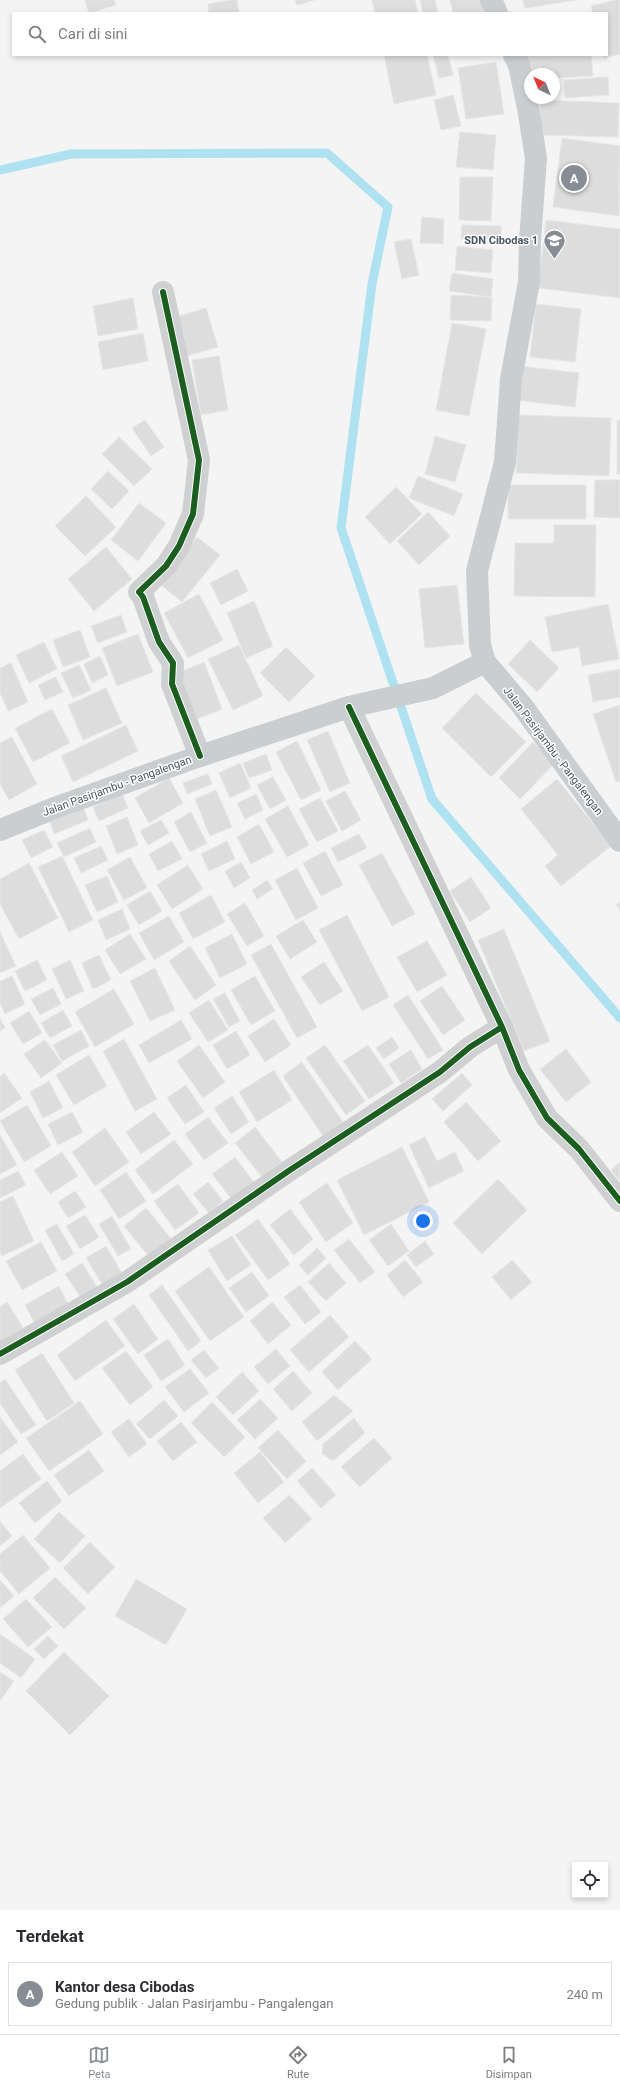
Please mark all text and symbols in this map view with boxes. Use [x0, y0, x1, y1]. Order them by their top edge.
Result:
search box [12, 12, 608, 56]
icon: search [26, 23, 48, 45]
text: Cari di sini [58, 25, 128, 43]
north arrow [524, 68, 560, 104]
pin: A [561, 163, 587, 193]
school or university icon: SDN Cibodas 1 [541, 227, 567, 260]
place label: SDN Cibodas 1 [464, 234, 538, 247]
street label: Jalan Pasirjambu - Pangalengan [500, 684, 606, 818]
street label: Jalan Pasirjambu - Pangalengan [41, 753, 193, 819]
your location [413, 1211, 433, 1231]
map controls [572, 1862, 608, 1898]
button: locate [572, 1862, 608, 1898]
text: Terdekat [16, 1926, 84, 1946]
text: Kantor desa Cibodas [55, 1978, 194, 1996]
text: A [26, 1987, 34, 2002]
text: 240 m [566, 1987, 603, 2002]
text: Gedung publik · Jalan Pasirjambu - Pangalengan [55, 1996, 333, 2011]
tab: Peta [88, 2044, 111, 2081]
tab: Rute [287, 2044, 309, 2081]
tab: Disimpan [486, 2044, 532, 2081]

